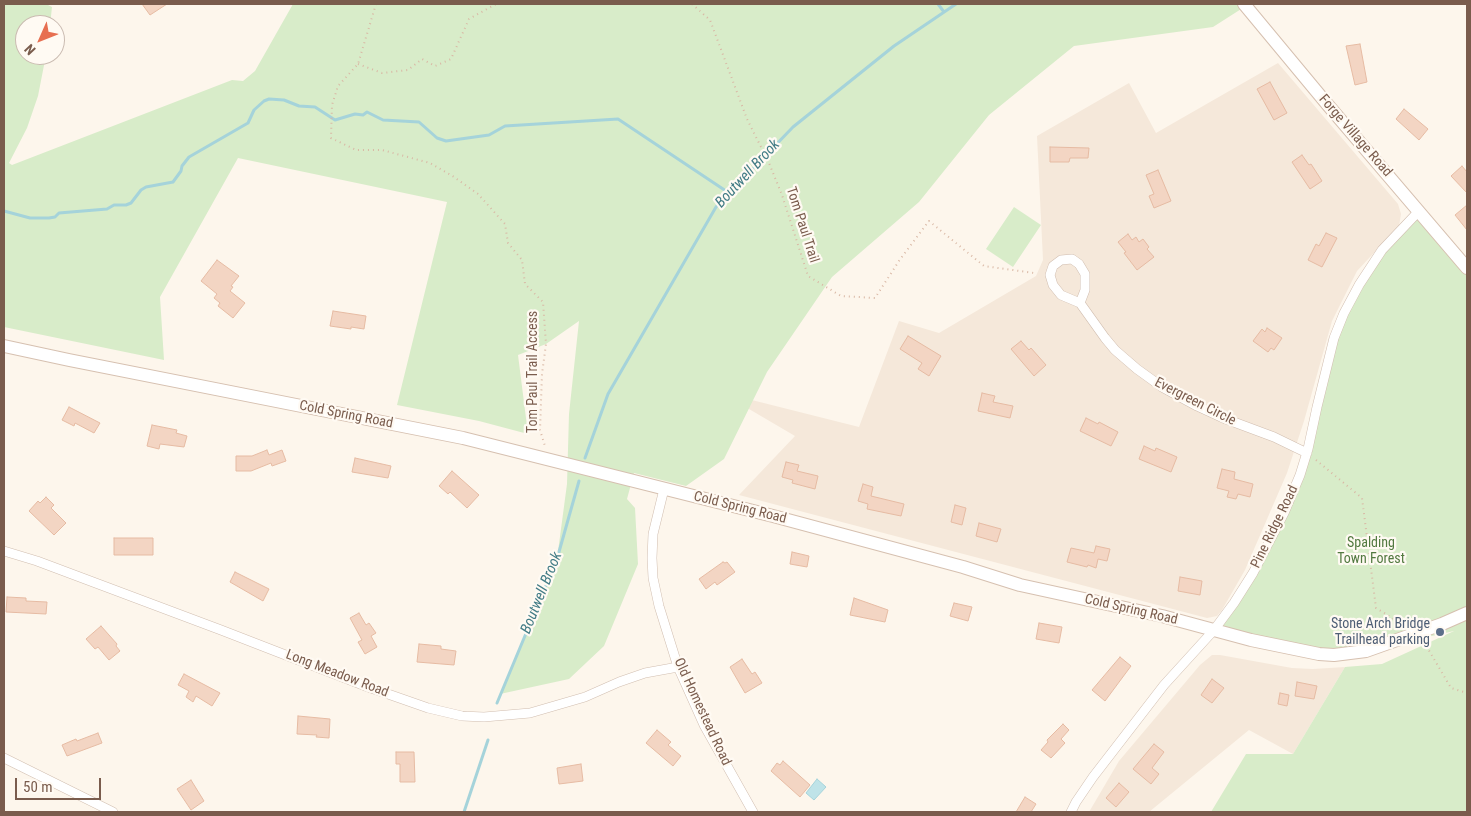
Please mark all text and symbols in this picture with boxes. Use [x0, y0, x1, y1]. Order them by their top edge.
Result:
north arrow [15, 15, 65, 65]
text: N [21, 41, 39, 58]
street label: Forge Village Road [1315, 91, 1395, 181]
water label: Boutwell Brook [712, 136, 784, 212]
street label: Tom Paul Trail [782, 185, 822, 265]
street label: Tom Paul Trail Access [525, 311, 541, 433]
street label: Evergreen Circle [1152, 374, 1238, 430]
street label: Cold Spring Road [298, 398, 394, 432]
street label: Pine Ridge Road [1248, 483, 1302, 571]
street label: Cold Spring Road [692, 488, 788, 528]
park label: Spalding Town Forest [1337, 535, 1405, 568]
water label: Boutwell Brook [517, 550, 567, 636]
street label: Cold Spring Road [1083, 591, 1179, 629]
place label: Stone Arch Bridge Trailhead parking [1331, 616, 1430, 648]
marker: Stone Arch Bridge Trailhead parking [1434, 626, 1446, 638]
street label: Long Meadow Road [283, 647, 391, 701]
street label: Old Homestead Road [670, 656, 734, 768]
scale bar [18, 768, 104, 800]
text: 50 m [23, 778, 53, 796]

